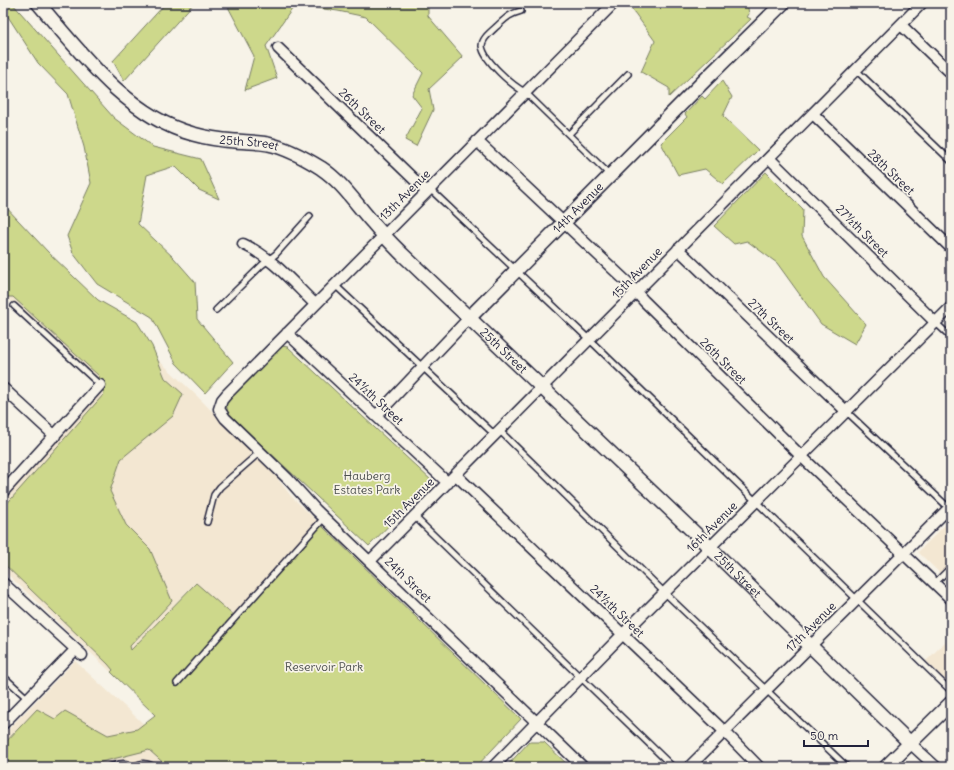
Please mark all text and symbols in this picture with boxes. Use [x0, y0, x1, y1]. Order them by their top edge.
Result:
street label: 26th Street [336, 85, 389, 137]
street label: 25th Street [219, 132, 281, 153]
street label: 28th Street [865, 146, 918, 198]
street label: 13th Avenue [376, 166, 433, 223]
street label: 14th Avenue [549, 179, 606, 236]
street label: 27½th Street [833, 201, 892, 260]
street label: 15th Avenue [608, 244, 665, 301]
street label: 27th Street [745, 295, 798, 346]
street label: 25th Street [477, 324, 530, 376]
street label: 26th Street [697, 334, 750, 387]
street label: 24½th Street [346, 369, 407, 428]
park label: Hauberg Estates Park [334, 468, 400, 497]
street label: 15th Avenue [380, 474, 437, 531]
street label: 16th Avenue [683, 498, 740, 555]
street label: 25th Street [711, 548, 764, 600]
street label: 24th Street [382, 554, 435, 606]
street label: 24½th Street [587, 581, 648, 640]
street label: 17th Avenue [782, 598, 839, 655]
park label: Reservoir Park [285, 659, 363, 674]
scale bar [804, 722, 868, 748]
text: 50 m [810, 728, 839, 743]

